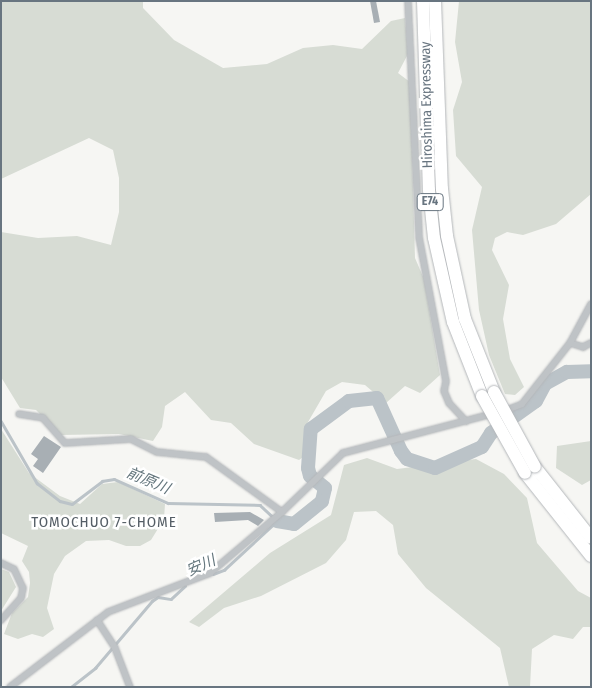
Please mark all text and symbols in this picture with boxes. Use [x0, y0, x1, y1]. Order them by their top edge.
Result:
street label: Hiroshima Expressway [417, 41, 437, 169]
road number: E74 [416, 192, 444, 212]
water label: 前原川 [124, 464, 172, 498]
district label: TOMOCHUO 7-CHOME [29, 514, 179, 532]
water label: 安川 [184, 552, 218, 580]

